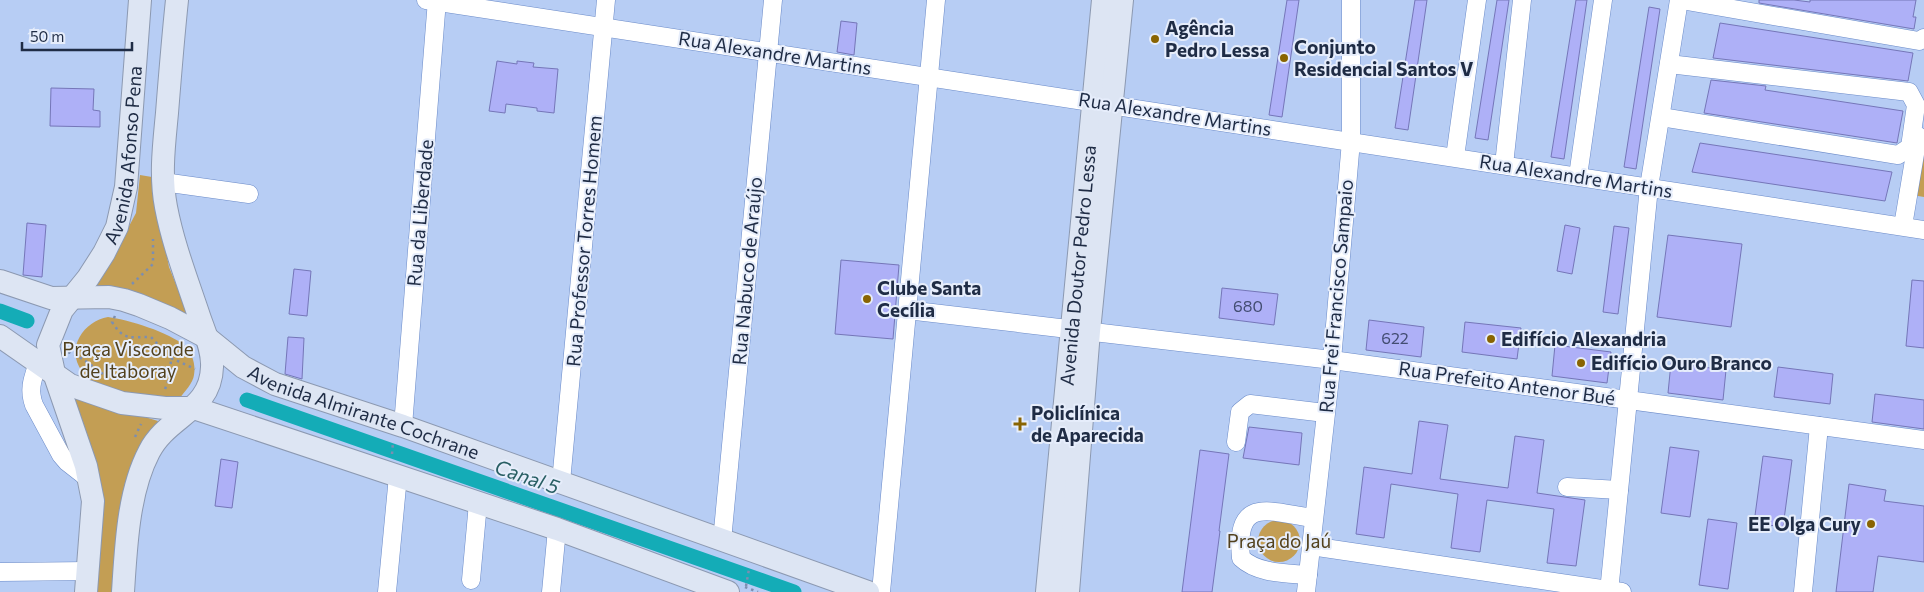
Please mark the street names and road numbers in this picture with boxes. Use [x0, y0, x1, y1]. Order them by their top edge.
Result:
street label: Rua Alexandre Martins [677, 26, 873, 79]
street label: Avenida Afonso Pena [98, 65, 146, 248]
street label: Rua Alexandre Martins [1077, 87, 1273, 140]
street label: Rua Professor Torres Homem [561, 114, 606, 368]
street label: Rua da Liberdade [402, 138, 437, 287]
street label: Avenida Doutor Pedro Lessa [1055, 144, 1100, 387]
street label: Rua Alexandre Martins [1478, 149, 1674, 202]
street label: Rua Nabuco de Araújo [727, 176, 766, 366]
street label: Rua Frei Francisco Sampaio [1314, 178, 1357, 414]
street label: Rua Prefeito Antenor Bué [1397, 356, 1617, 409]
street label: Avenida Almirante Cochrane [244, 360, 483, 463]

